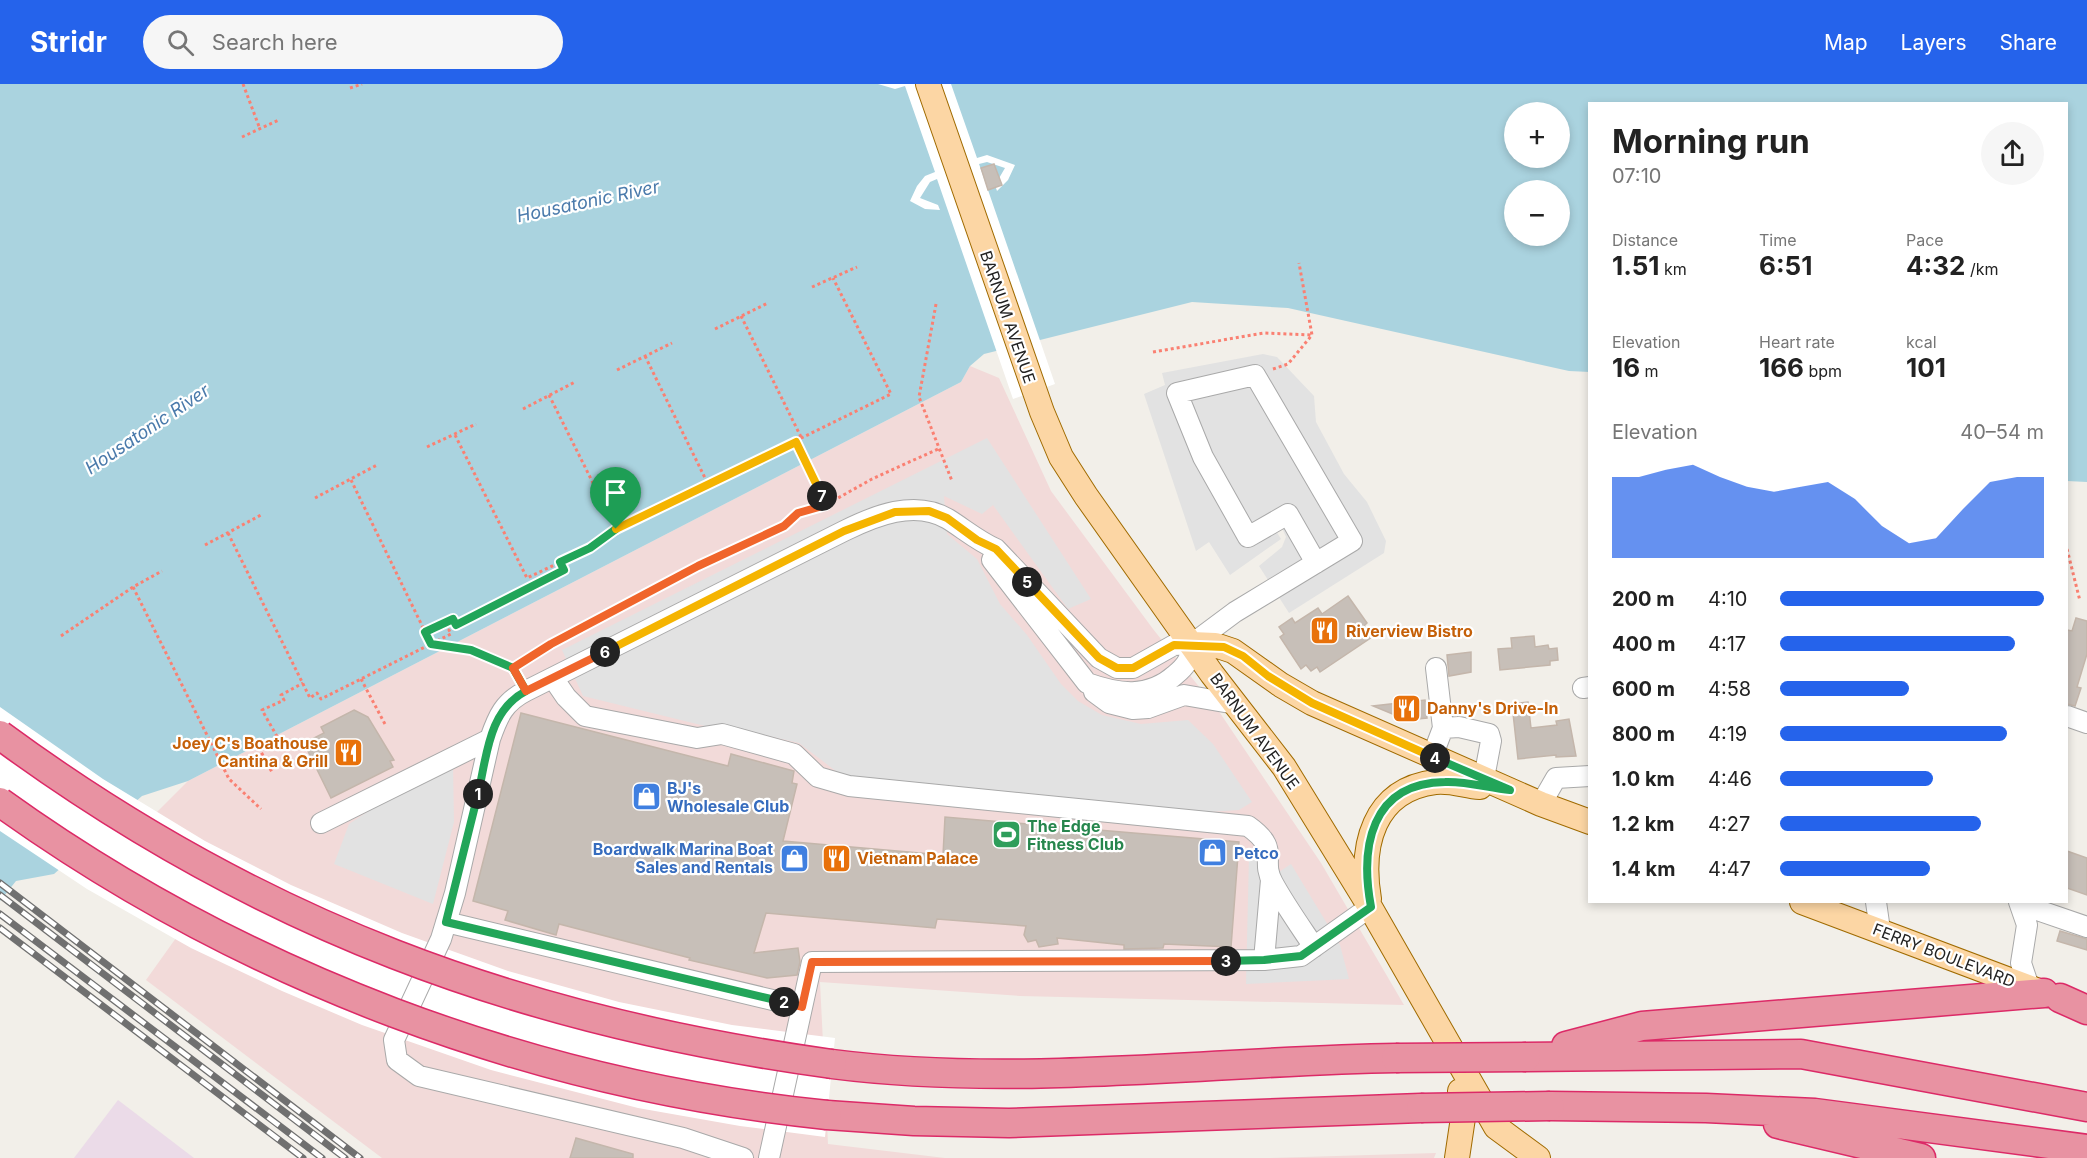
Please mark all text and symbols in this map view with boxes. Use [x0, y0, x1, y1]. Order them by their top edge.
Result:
search box [143, 15, 563, 69]
text: Stridr [30, 25, 107, 59]
icon: search [164, 26, 197, 59]
text: Search here [212, 29, 338, 55]
text: Map [1824, 30, 1868, 55]
text: Layers [1901, 30, 1967, 55]
text: Share [2000, 30, 2057, 55]
map controls [1504, 102, 1570, 246]
button: + [1504, 102, 1570, 168]
text: Morning run [1612, 121, 1810, 161]
button: share [1981, 122, 2044, 185]
text: 07:10 [1612, 164, 1661, 188]
water label: Housatonic River [515, 175, 662, 226]
button: − [1504, 180, 1570, 246]
text: Distance [1612, 230, 1678, 250]
text: Time [1759, 230, 1797, 250]
text: Pace [1906, 230, 1944, 250]
street label: BARNUM AVENUE [976, 248, 1040, 386]
text: 1.51 [1612, 250, 1660, 281]
text: 6:51 [1759, 250, 1812, 281]
text: 4:32 [1906, 250, 1965, 281]
text: km [1660, 259, 1687, 279]
text: /km [1965, 259, 1999, 279]
text: Elevation [1612, 332, 1681, 352]
text: Heart rate [1759, 332, 1835, 352]
text: kcal [1906, 332, 1937, 352]
text: 16 [1612, 352, 1640, 383]
text: 166 [1759, 352, 1804, 383]
text: 101 [1906, 352, 1946, 383]
text: m [1640, 361, 1659, 381]
text: bpm [1804, 361, 1842, 381]
water label: Housatonic River [81, 379, 214, 478]
text: Elevation [1612, 420, 1698, 444]
text: 40–54 m [1960, 420, 2044, 444]
pin [590, 467, 641, 529]
icon: arrive [599, 476, 632, 509]
pin: 7 [807, 481, 837, 511]
text: 7 [817, 486, 827, 506]
pin: 5 [1012, 567, 1042, 597]
text: 5 [1022, 572, 1032, 592]
text: 200 m [1612, 587, 1675, 611]
text: 4:10 [1708, 587, 1747, 611]
restaurant icon: Riverview Bistro [1309, 615, 1341, 647]
place label: Riverview Bistro [1346, 621, 1473, 641]
text: 400 m [1612, 632, 1676, 656]
text: 4:17 [1708, 632, 1746, 656]
pin: 6 [590, 637, 620, 667]
text: 6 [600, 642, 610, 662]
street label: BARNUM AVENUE [1206, 669, 1304, 793]
text: 600 m [1612, 677, 1675, 701]
text: 4:58 [1708, 677, 1751, 701]
restaurant icon: Danny's Drive-In [1390, 692, 1422, 724]
place label: Danny's Drive-In [1427, 698, 1558, 718]
text: 800 m [1612, 722, 1675, 746]
text: 4:19 [1708, 722, 1747, 746]
place label: Joey C's Boathouse Cantina & Grill [172, 733, 328, 771]
restaurant icon: Joey C's Boathouse Cantina & Grill [333, 736, 365, 768]
pin: 4 [1420, 743, 1450, 773]
text: 4 [1430, 748, 1440, 768]
text: 1.0 km [1612, 767, 1675, 791]
text: 4:46 [1708, 767, 1752, 791]
place label: BJ's Wholesale Club [667, 778, 789, 816]
pin: 1 [463, 779, 493, 809]
shop icon: BJ's Wholesale Club [630, 781, 662, 813]
text: 1 [475, 784, 481, 804]
text: 1.2 km [1612, 812, 1675, 836]
text: 4:27 [1708, 812, 1750, 836]
place label: The Edge Fitness Club [1027, 816, 1124, 854]
sports icon: The Edge Fitness Club [990, 819, 1022, 851]
shop icon: Petco [1197, 837, 1229, 869]
place label: Boardwalk Marina Boat Sales and Rentals [593, 839, 773, 877]
shop icon: Boardwalk Marina Boat Sales and Rentals [778, 842, 810, 874]
restaurant icon: Vietnam Palace [820, 842, 852, 874]
place label: Petco [1234, 843, 1279, 863]
place label: Vietnam Palace [857, 848, 978, 868]
text: 1.4 km [1612, 857, 1675, 881]
text: 4:47 [1708, 857, 1751, 881]
street label: FERRY BOULEVARD [1870, 919, 2018, 991]
pin: 3 [1211, 946, 1241, 976]
text: 3 [1221, 951, 1231, 971]
pin: 2 [769, 987, 799, 1017]
text: 2 [779, 992, 789, 1012]

